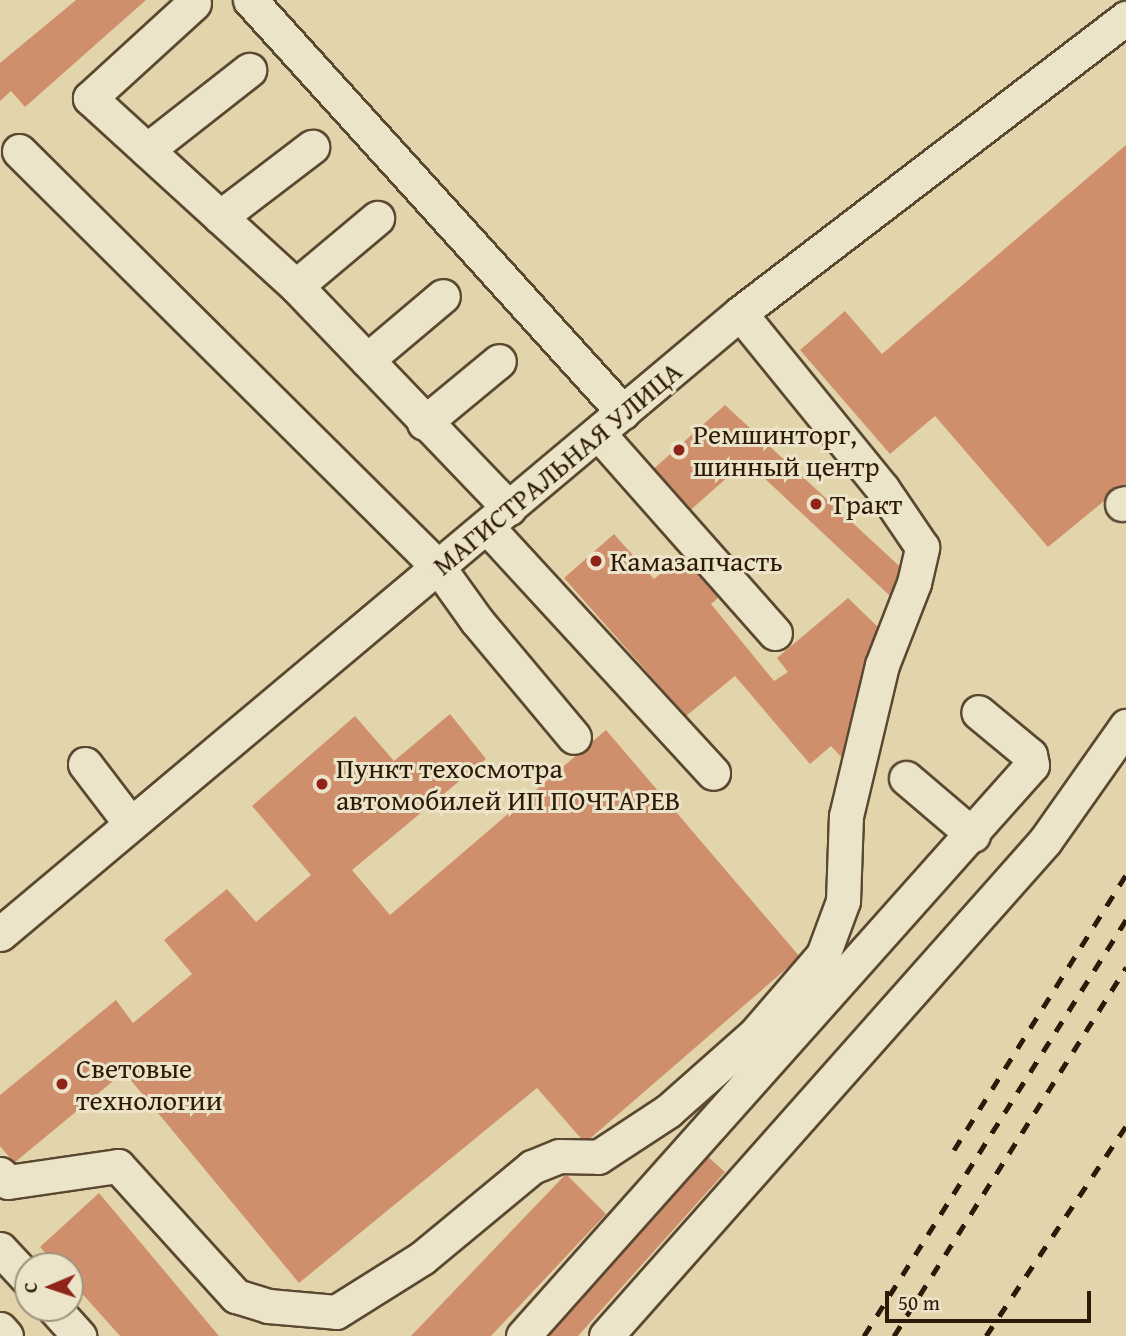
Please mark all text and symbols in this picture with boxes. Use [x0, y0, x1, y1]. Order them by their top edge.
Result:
street label: МАГИСТРАЛЬНАЯ УЛИЦА [426, 354, 688, 582]
place label: Ремшинторг, шинный центр [693, 417, 880, 483]
marker: Ремшинторг, шинный центр [671, 442, 687, 458]
place label: Тракт [830, 487, 902, 521]
marker: Тракт [808, 496, 824, 512]
place label: Камазапчасть [610, 544, 783, 578]
marker: Камазапчасть [588, 553, 604, 569]
place label: Пункт техосмотра автомобилей ИП ПОЧТАРЕВ [336, 751, 680, 817]
marker: Пункт техосмотра автомобилей ИП ПОЧТАРЕВ [314, 776, 330, 792]
place label: Световые технологии [76, 1051, 222, 1117]
marker: Световые технологии [54, 1076, 70, 1092]
north arrow [14, 1252, 84, 1322]
scale bar [888, 1276, 1094, 1320]
text: С [16, 1282, 44, 1294]
text: 50 m [898, 1287, 940, 1318]

